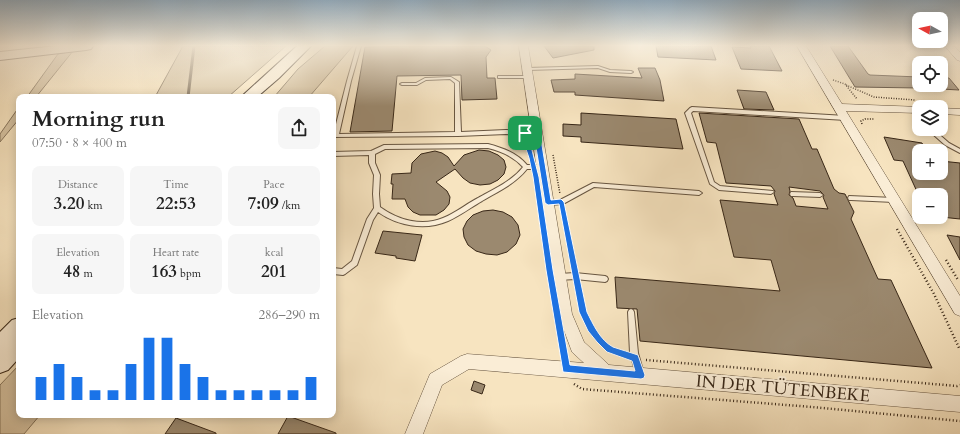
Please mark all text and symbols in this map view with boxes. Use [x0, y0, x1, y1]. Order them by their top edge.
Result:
north arrow [912, 12, 948, 48]
map controls [912, 12, 948, 224]
button: locate [912, 56, 948, 92]
button: layers [912, 100, 948, 136]
text: Morning run [32, 104, 165, 134]
button: share [278, 107, 320, 149]
pin [508, 116, 542, 150]
icon: arrive [514, 122, 536, 144]
text: 07:50 · 8 × 400 m [32, 134, 127, 152]
button: + [912, 144, 948, 180]
text: Distance [58, 177, 98, 192]
text: Time [163, 177, 189, 192]
text: Pace [263, 177, 285, 192]
button: − [912, 188, 948, 224]
text: 3.20 [53, 192, 84, 215]
text: 22:53 [156, 192, 196, 215]
text: 7:09 [248, 192, 279, 215]
text: km [84, 198, 103, 213]
text: /km [279, 198, 300, 213]
text: Elevation [56, 245, 100, 260]
text: Heart rate [153, 245, 199, 260]
text: kcal [265, 245, 283, 260]
text: 48 [63, 260, 81, 283]
text: 163 [151, 260, 177, 283]
text: 201 [261, 260, 287, 283]
text: m [81, 266, 93, 281]
text: bpm [177, 266, 201, 281]
text: Elevation [32, 306, 84, 324]
text: 286–290 m [258, 306, 320, 324]
street label: IN DER TÜTENBEKE [695, 369, 871, 408]

